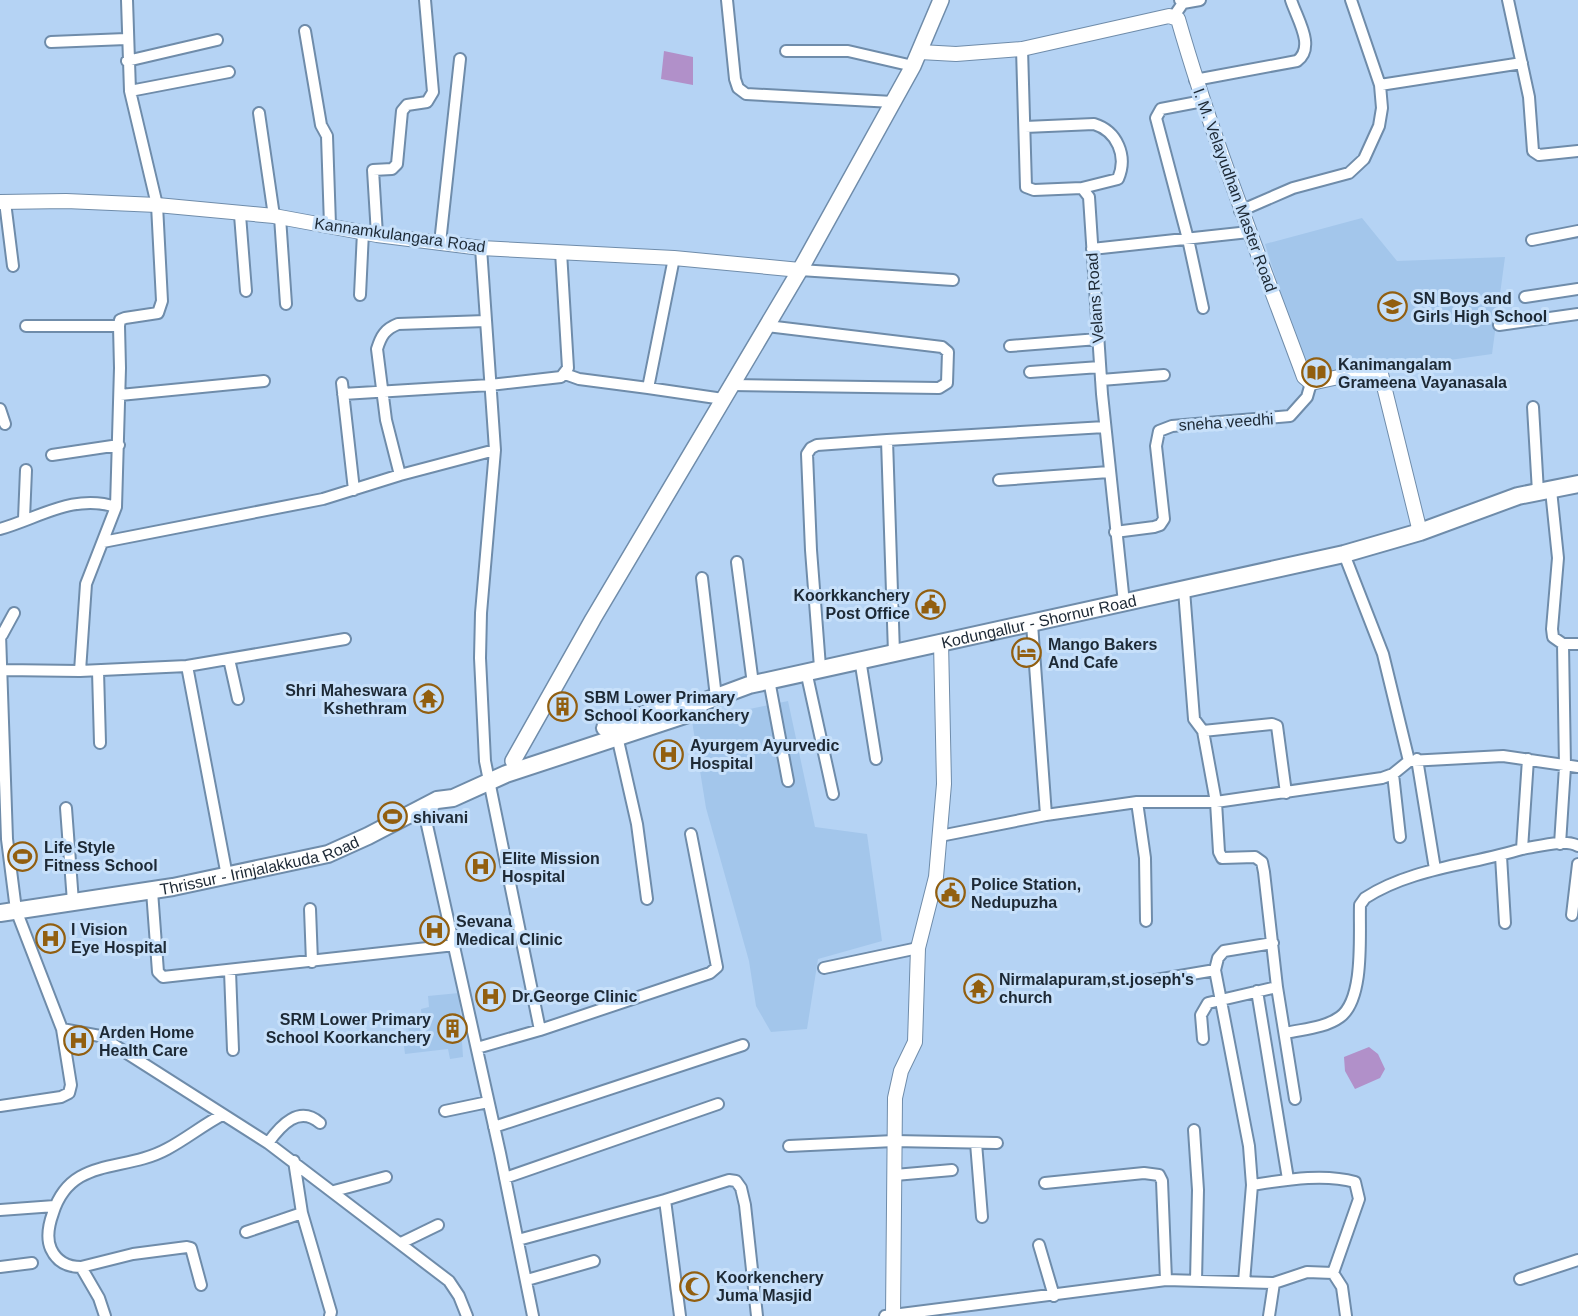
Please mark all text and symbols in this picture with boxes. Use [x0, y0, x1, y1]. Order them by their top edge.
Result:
street label: I. M. Velayudhan Master Road [1190, 86, 1280, 294]
street label: Kannamkulangara Road [313, 215, 487, 255]
street label: Velans Road [1083, 252, 1107, 344]
place label: SN Boys and Girls High School [1413, 290, 1547, 325]
school or university icon: SN Boys and Girls High School [1376, 291, 1408, 323]
place label: Kanimangalam Grameena Vayanasala [1338, 356, 1507, 391]
library icon: Kanimangalam Grameena Vayanasala [1301, 357, 1333, 389]
street label: sneha veedhi [1178, 410, 1274, 434]
place label: Koorkkanchery Post Office [794, 587, 910, 622]
public building icon: Koorkkanchery Post Office [915, 588, 947, 620]
street label: Kodungallur - Shornur Road [940, 591, 1138, 651]
place label: Mango Bakers And Cafe [1048, 636, 1157, 671]
hotel icon: Mango Bakers And Cafe [1011, 637, 1043, 669]
place label: Shri Maheswara Kshethram [285, 682, 407, 717]
temple icon: Shri Maheswara Kshethram [412, 683, 444, 715]
place label: SBM Lower Primary School Koorkanchery [584, 689, 749, 724]
building icon: SBM Lower Primary School Koorkanchery [547, 690, 579, 722]
place label: Ayurgem Ayurvedic Hospital [690, 737, 839, 772]
hospital icon: Ayurgem Ayurvedic Hospital [653, 738, 685, 770]
sports icon: shivani [376, 801, 408, 833]
place label: shivani [413, 809, 468, 826]
street label: Thrissur - Irinjalakkuda Road [159, 833, 362, 897]
place label: Life Style Fitness School [44, 839, 158, 874]
sports icon: Life Style Fitness School [7, 840, 39, 872]
place label: Elite Mission Hospital [502, 850, 600, 885]
hospital icon: Elite Mission Hospital [465, 851, 497, 883]
place label: Police Station, Nedupuzha [971, 876, 1081, 911]
public building icon: Police Station, Nedupuzha [934, 877, 966, 909]
place label: Sevana Medical Clinic [456, 913, 563, 948]
hospital icon: Sevana Medical Clinic [419, 914, 451, 946]
place label: I Vision Eye Hospital [71, 921, 167, 956]
hospital icon: I Vision Eye Hospital [34, 922, 66, 954]
place label: Nirmalapuram,st.joseph's church [999, 971, 1194, 1006]
temple icon: Nirmalapuram,st.joseph's church [962, 972, 994, 1004]
hospital icon: Dr.George Clinic [475, 980, 507, 1012]
place label: Dr.George Clinic [512, 988, 637, 1005]
place label: SRM Lower Primary School Koorkanchery [266, 1011, 431, 1046]
building icon: SRM Lower Primary School Koorkanchery [436, 1012, 468, 1044]
place label: Arden Home Health Care [99, 1024, 194, 1059]
hospital icon: Arden Home Health Care [62, 1025, 94, 1057]
place label: Koorkenchery Juma Masjid [716, 1269, 824, 1304]
mosque icon: Koorkenchery Juma Masjid [679, 1270, 711, 1302]

